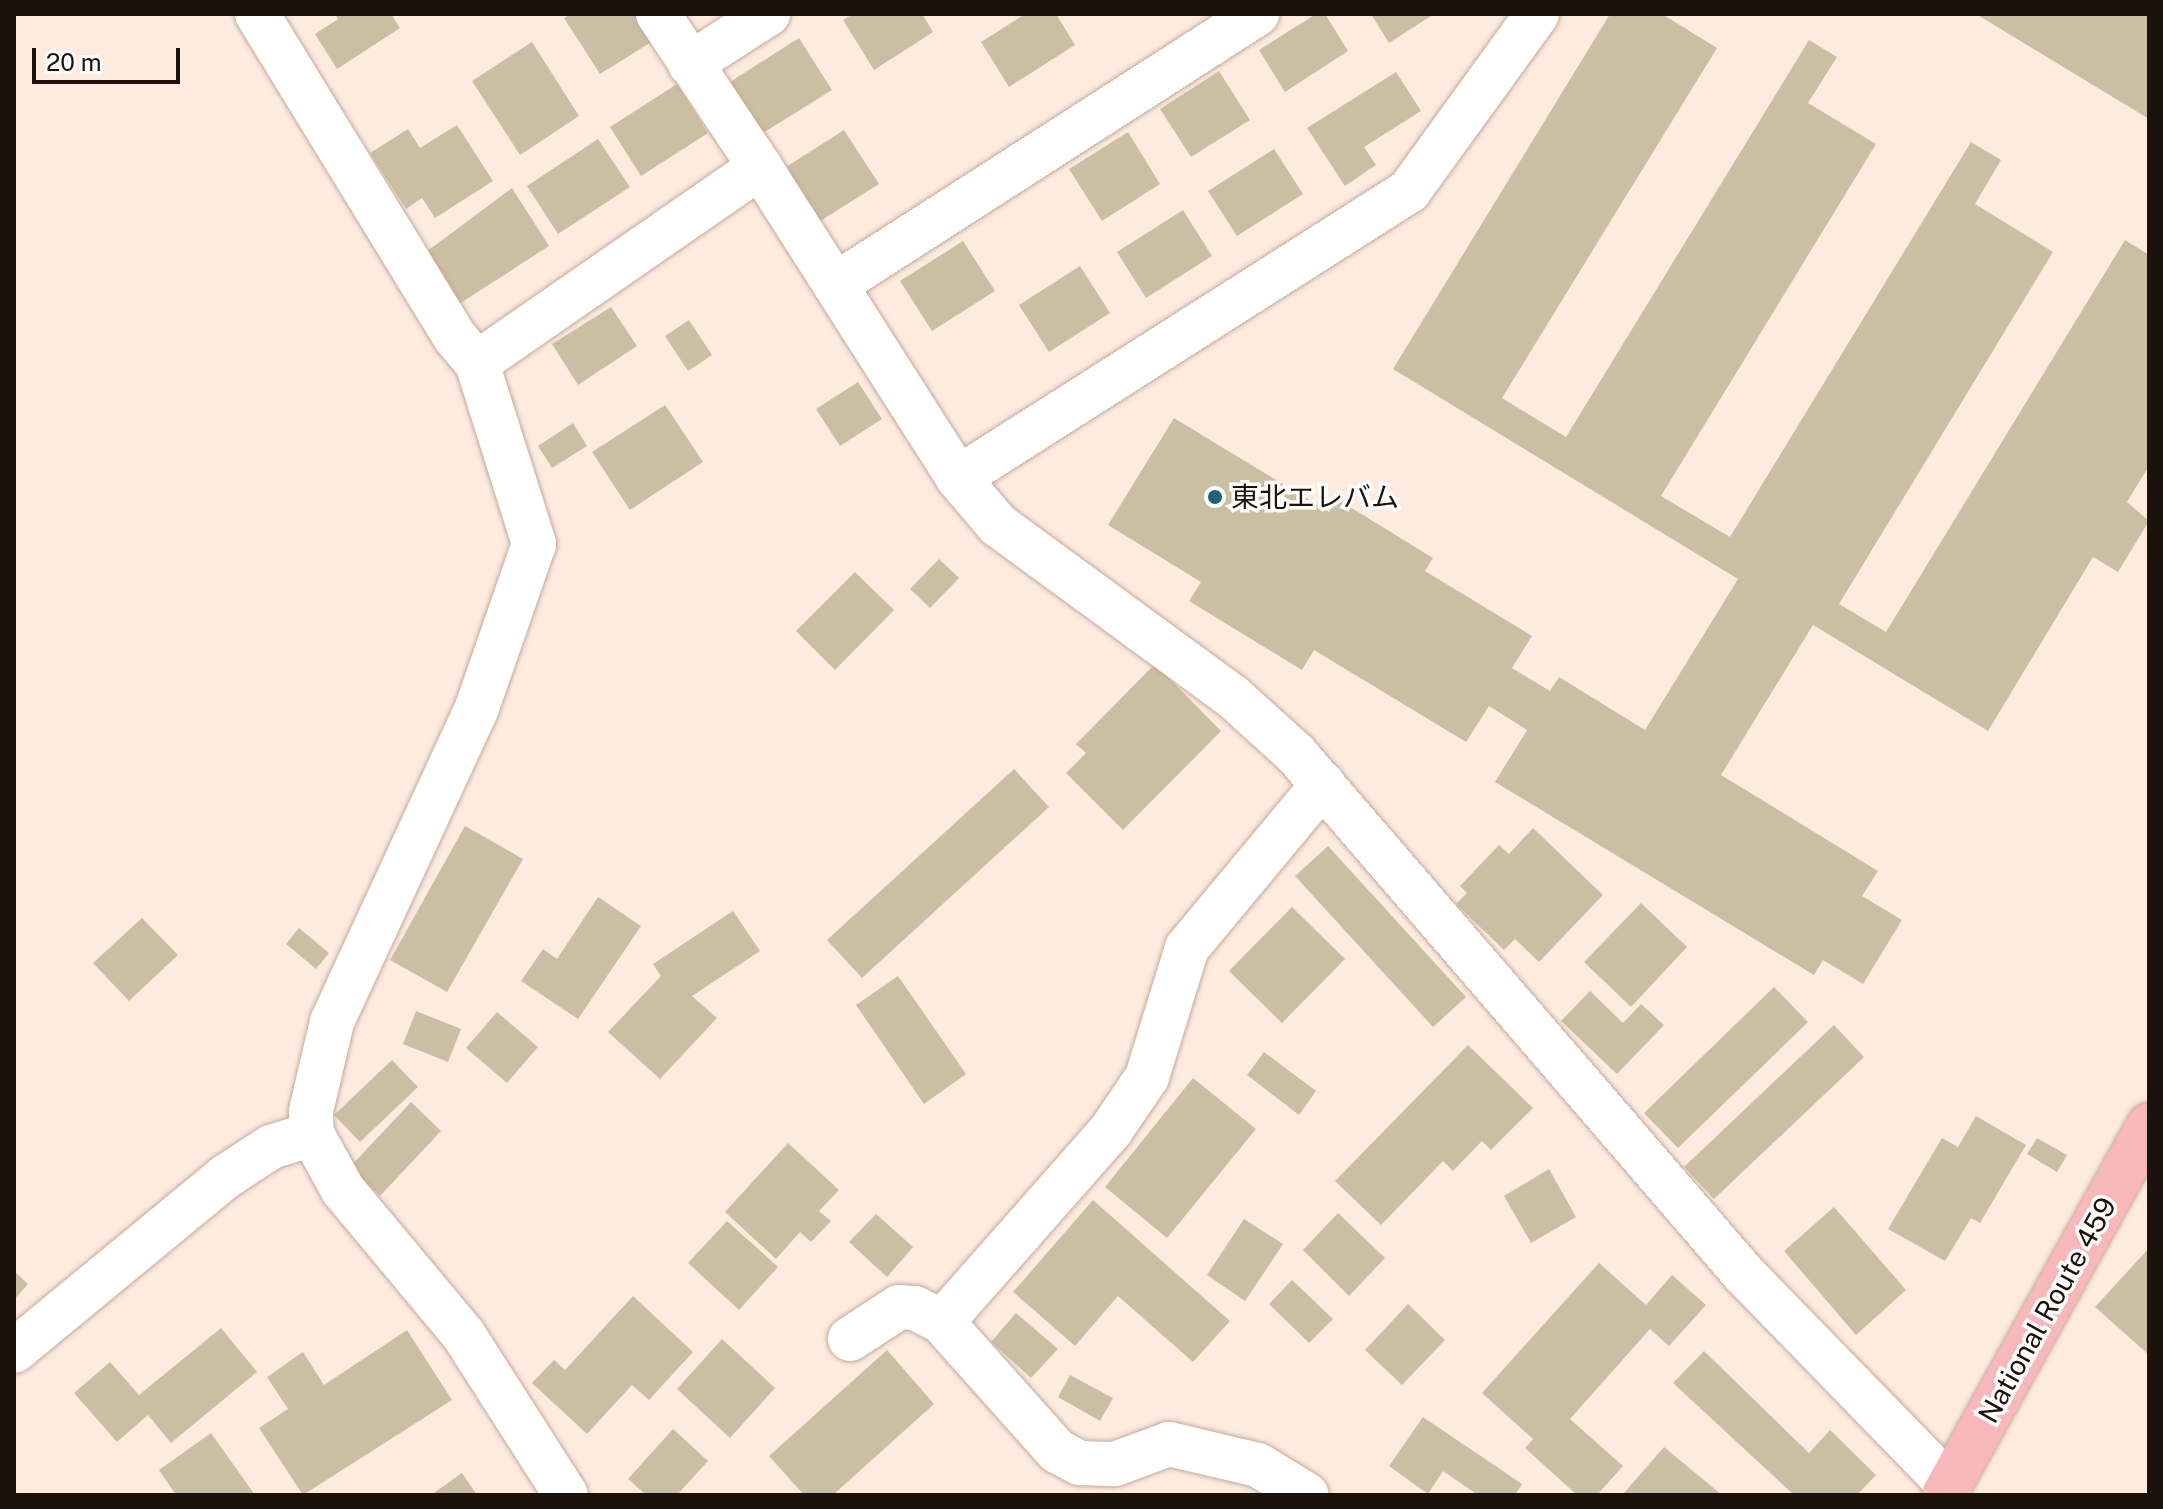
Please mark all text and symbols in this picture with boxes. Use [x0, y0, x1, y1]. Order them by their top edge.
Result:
scale bar [36, 32, 184, 82]
text: 20 m [46, 48, 102, 76]
place label: 東北エレバム [1231, 480, 1399, 514]
marker: 東北エレバム [1206, 488, 1224, 506]
street label: National Route 459 [1971, 1191, 2123, 1429]

